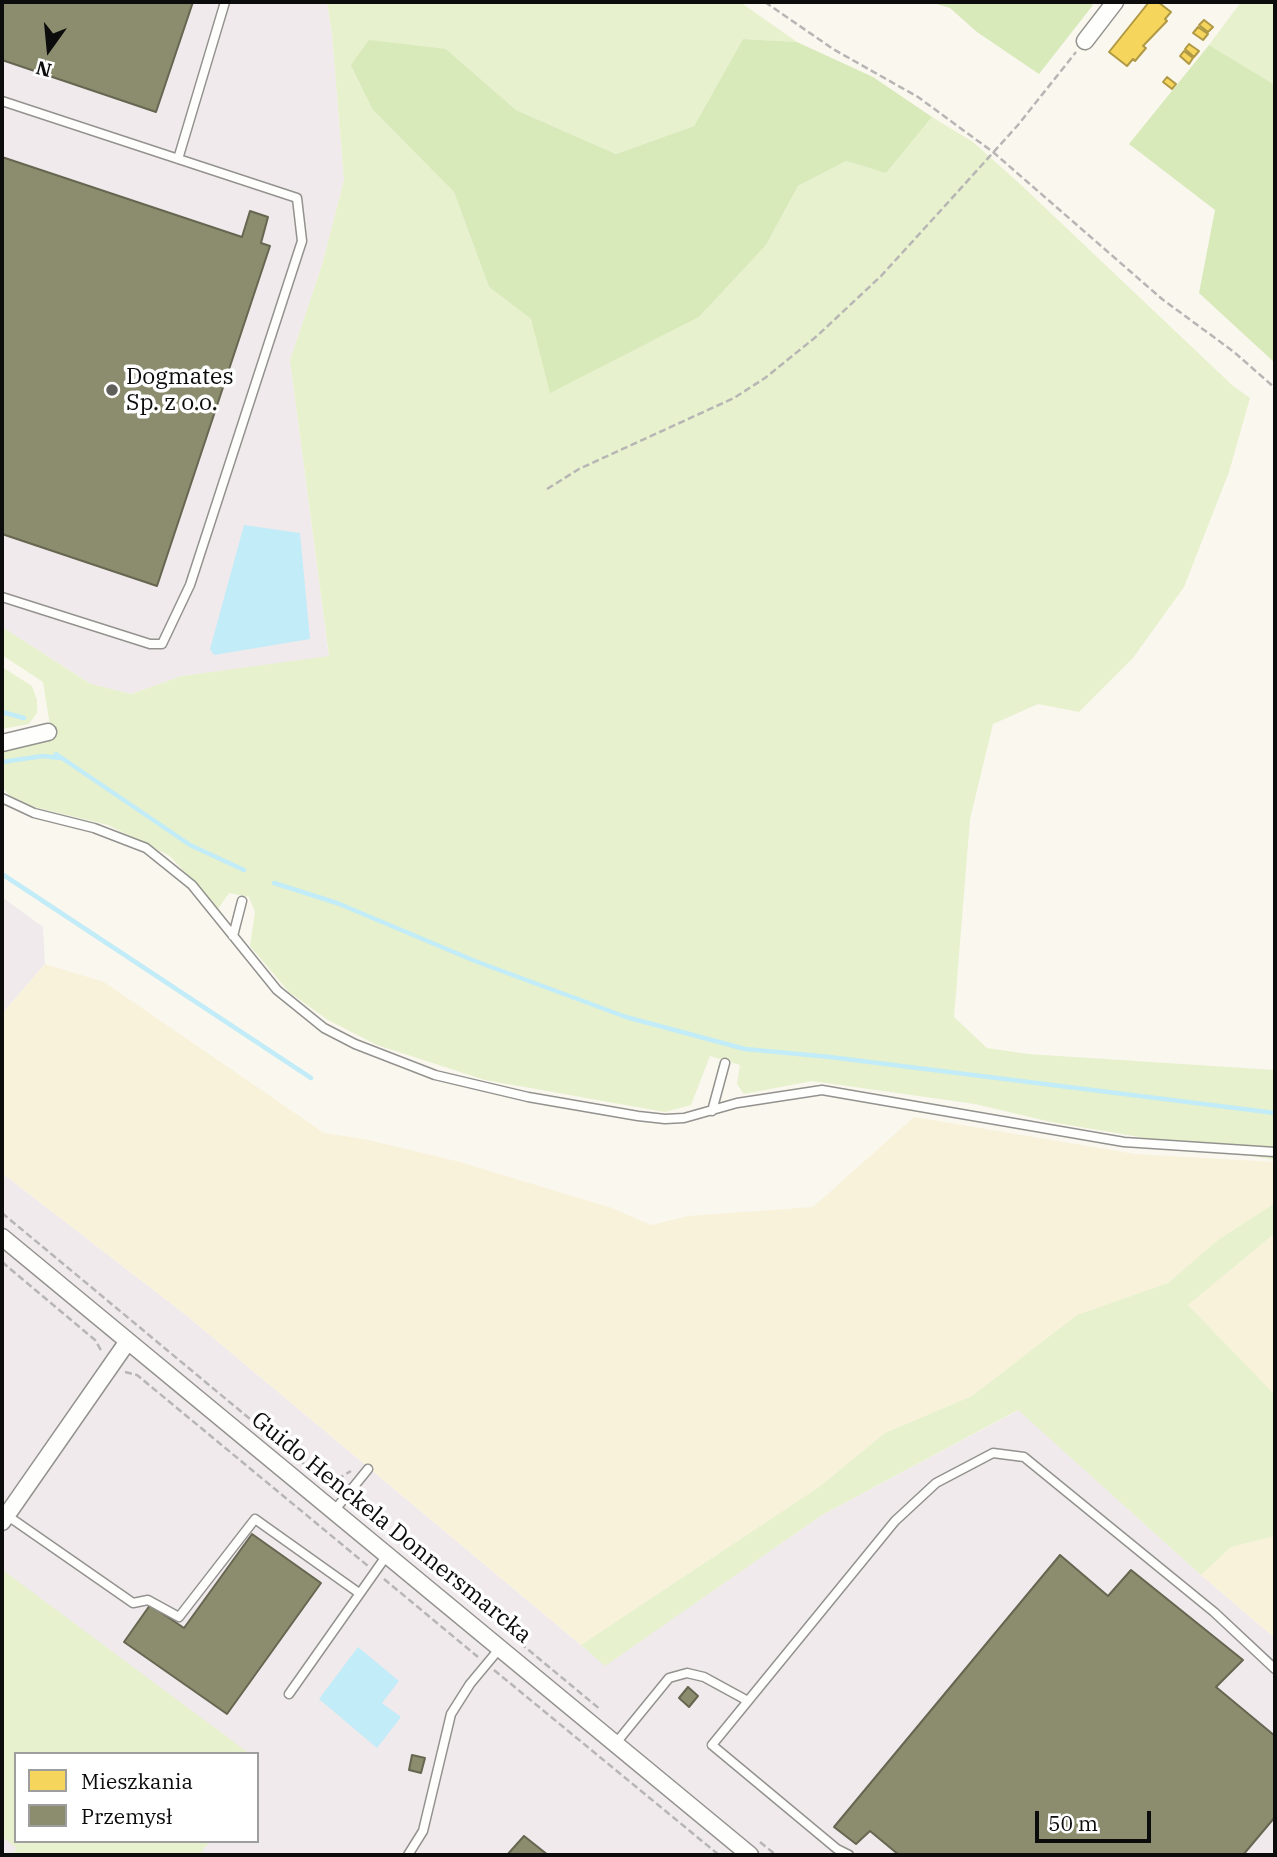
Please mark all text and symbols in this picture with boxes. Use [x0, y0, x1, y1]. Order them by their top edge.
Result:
north arrow [14, 14, 84, 84]
text: N [33, 56, 54, 83]
place label: Dogmates Sp. z o.o. [126, 363, 234, 417]
marker: Dogmates Sp. z o.o. [104, 382, 120, 398]
street label: Guido Henckela Donnersmarcka [245, 1406, 537, 1650]
legend [14, 1752, 259, 1843]
text: Mieszkania [81, 1767, 193, 1795]
scale bar [1039, 1798, 1154, 1842]
text: Przemysł [81, 1802, 172, 1830]
text: 50 m [1048, 1809, 1098, 1837]

